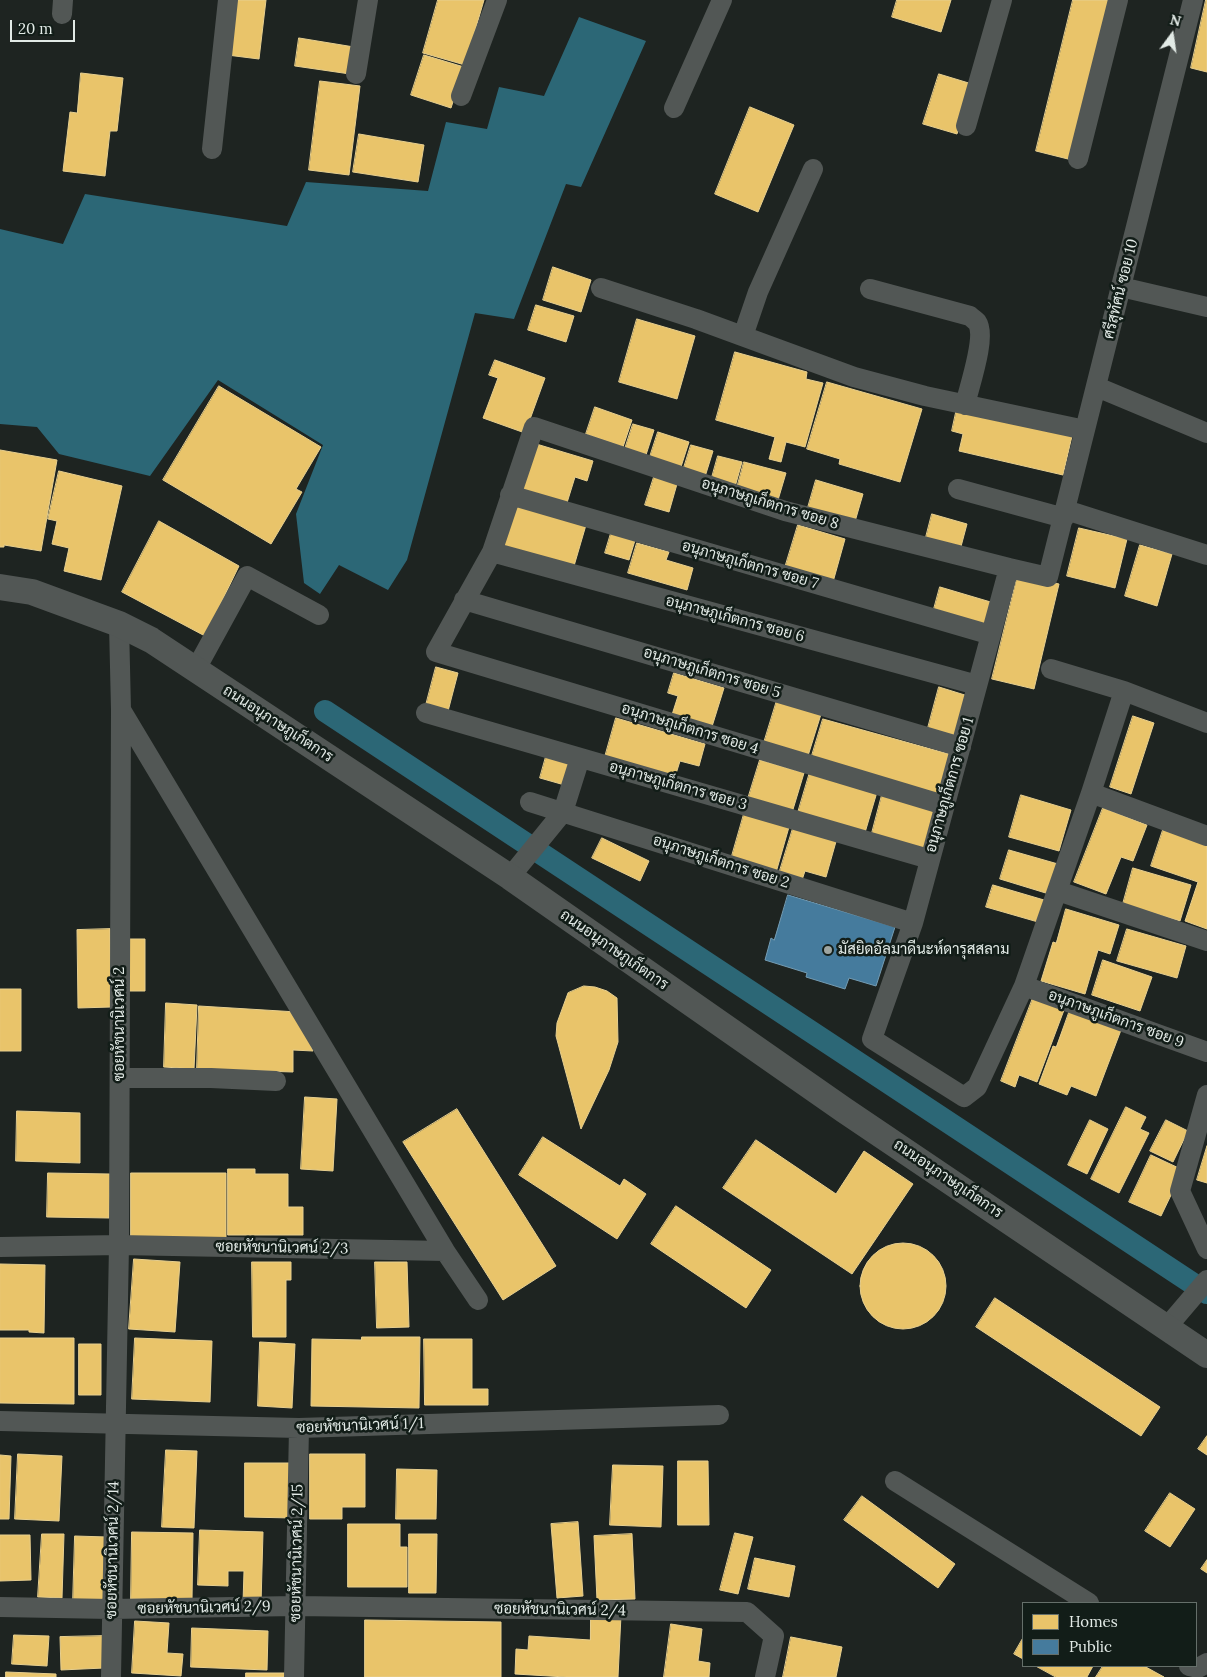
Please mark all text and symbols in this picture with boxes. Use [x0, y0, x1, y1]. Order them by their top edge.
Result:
scale bar [12, 10, 78, 42]
north arrow [1147, 10, 1197, 60]
text: N [1168, 10, 1183, 30]
text: 20 m [18, 19, 53, 38]
street label: ศรีสุทัศน์ ซอย 10 [1100, 237, 1142, 341]
street label: อนุภาษภูเก็ตการ ซอย 8 [699, 475, 841, 533]
street label: อนุภาษภูเก็ตการ ซอย 7 [680, 537, 820, 593]
street label: อนุภาษภูเก็ตการ ซอย 6 [664, 592, 806, 646]
street label: อนุภาษภูเก็ตการ ซอย 5 [641, 644, 783, 702]
street label: ถนนอนุภาษภูเก็ตการ [220, 682, 336, 766]
street label: อนุภาษภูเก็ตการ ซอย 4 [619, 700, 761, 758]
street label: อนุภาษภูเก็ตการ ซอย 1 [922, 715, 978, 855]
street label: อนุภาษภูเก็ตการ ซอย 3 [607, 758, 749, 814]
street label: อนุภาษภูเก็ตการ ซอย 2 [650, 831, 792, 893]
street label: ถนนอนุภาษภูเก็ตการ [557, 906, 671, 994]
place label: มัสยิดอัลมาดีนะห์ดารุสสลาม [838, 941, 1009, 959]
marker: มัสยิดอัลมาดีนะห์ดารุสสลาม [822, 944, 834, 956]
street label: ซอยหัชนานิเวศน์ 2 [111, 967, 129, 1081]
street label: อนุภาษภูเก็ตการ ซอย 9 [1046, 986, 1186, 1052]
street label: ถนนอนุภาษภูเก็ตการ [890, 1136, 1006, 1222]
street label: ซอยหัชนานิเวศน์ 2/3 [215, 1238, 349, 1258]
street label: ซอยหัชนานิเวศน์ 1/1 [296, 1415, 424, 1437]
street label: ซอยหัชนานิเวศน์ 2/14 [103, 1481, 123, 1619]
street label: ซอยหัชนานิเวศน์ 2/15 [287, 1484, 307, 1622]
street label: ซอยหัชนานิเวศน์ 2/9 [137, 1598, 271, 1618]
street label: ซอยหัชนานิเวศน์ 2/4 [494, 1600, 626, 1620]
legend [1022, 1602, 1197, 1667]
text: Homes [1069, 1612, 1118, 1631]
text: Public [1069, 1637, 1112, 1656]

